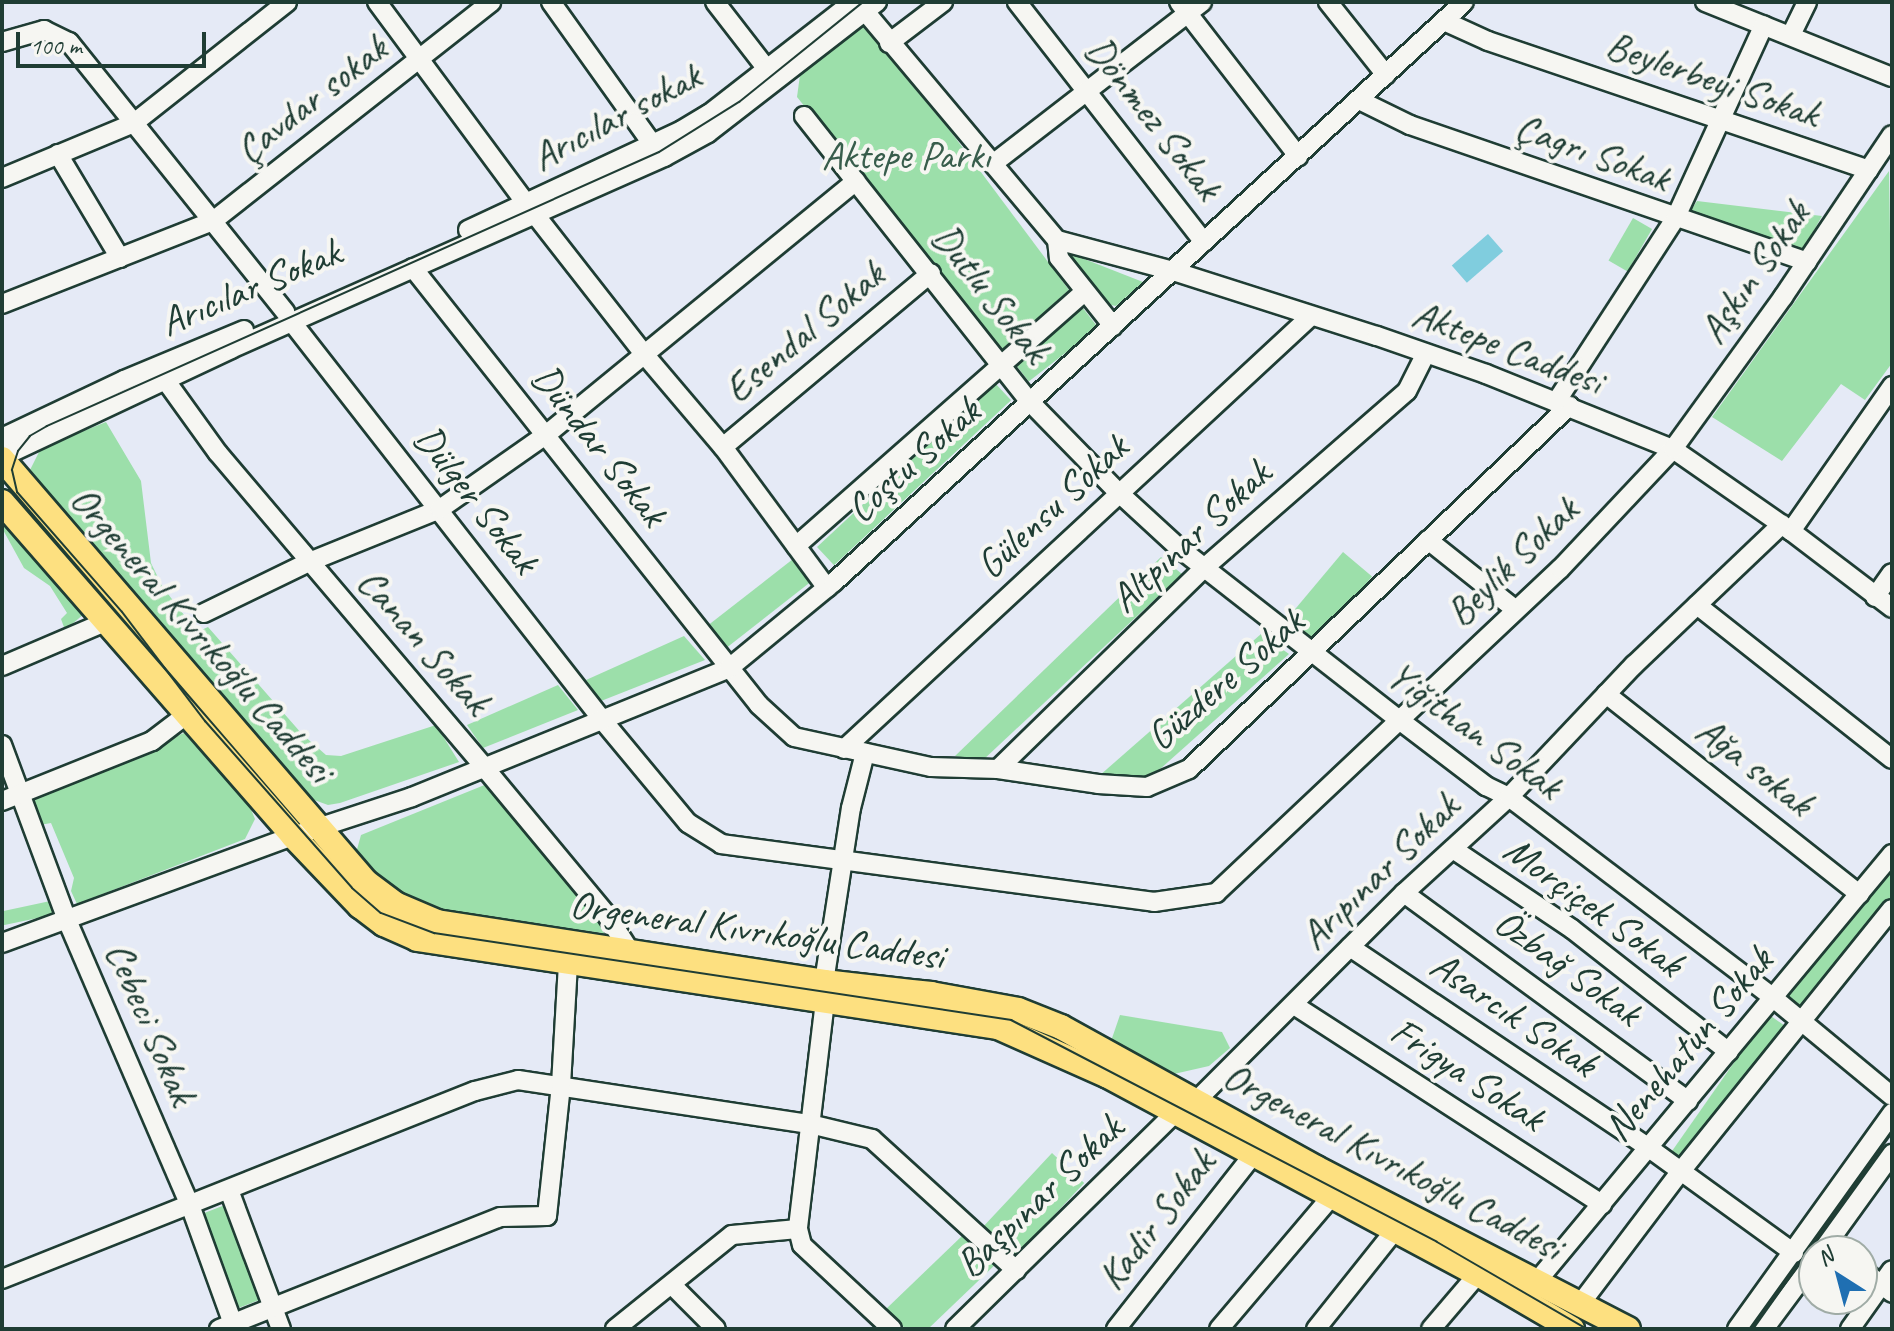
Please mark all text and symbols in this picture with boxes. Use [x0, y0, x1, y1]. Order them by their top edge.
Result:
scale bar [20, 16, 210, 66]
street label: Beylerbeyi Sokak [1601, 20, 1825, 138]
street label: Çavdar sokak [226, 25, 396, 173]
street label: Dönmez Sokak [1076, 27, 1232, 209]
text: 100 m [30, 31, 82, 61]
street label: Arıcılar sokak [523, 51, 709, 181]
street label: Çagrı Sokak [1509, 102, 1677, 202]
park label: Aktepe Parkı [821, 131, 991, 179]
street label: Aşkın Sokak [1688, 192, 1820, 352]
street label: Dutlu Sokak [923, 215, 1059, 371]
street label: Arıcılar Sokak [153, 228, 347, 346]
street label: Esendal Sokak [715, 252, 893, 412]
street label: Aktepe Caddesi [1406, 289, 1610, 405]
street label: Dündar Sokak [522, 355, 678, 535]
street label: Coştu Sokak [836, 388, 990, 532]
street label: Dülger Sokak [404, 416, 550, 582]
street label: Gülensu Sokak [967, 424, 1137, 588]
street label: Altpınar Sokak [1100, 450, 1280, 622]
street label: Orgeneral Kıvrıkoğlu Caddesi [60, 475, 344, 793]
street label: Beylik Sokak [1436, 487, 1588, 635]
street label: Canan Sokak [348, 559, 500, 723]
street label: Güzdere Sokak [1137, 598, 1313, 760]
street label: Yiğithan Sokak [1379, 651, 1571, 809]
street label: Ağa sokak [1687, 706, 1823, 826]
street label: Arıpınar Sokak [1290, 784, 1468, 958]
street label: Morçiçek Sokak [1495, 825, 1693, 987]
street label: Orgeneral Kıvrıkoğlu Caddesi [566, 880, 948, 980]
street label: Özbağ Sokak [1485, 898, 1651, 1036]
street label: Cebeci Sokak [95, 935, 207, 1111]
street label: Nenehatun Sokak [1593, 938, 1783, 1150]
street label: Asarcık Sokak [1422, 941, 1606, 1087]
street label: Frigya Sokak [1383, 1007, 1553, 1141]
street label: Orgeneral Kıvrıkoğlu Caddesi [1215, 1051, 1571, 1271]
street label: Başpınar Sokak [946, 1105, 1132, 1287]
street label: Kadir Sokak [1087, 1142, 1225, 1298]
north arrow [1798, 1235, 1878, 1315]
text: N [1811, 1242, 1839, 1273]

